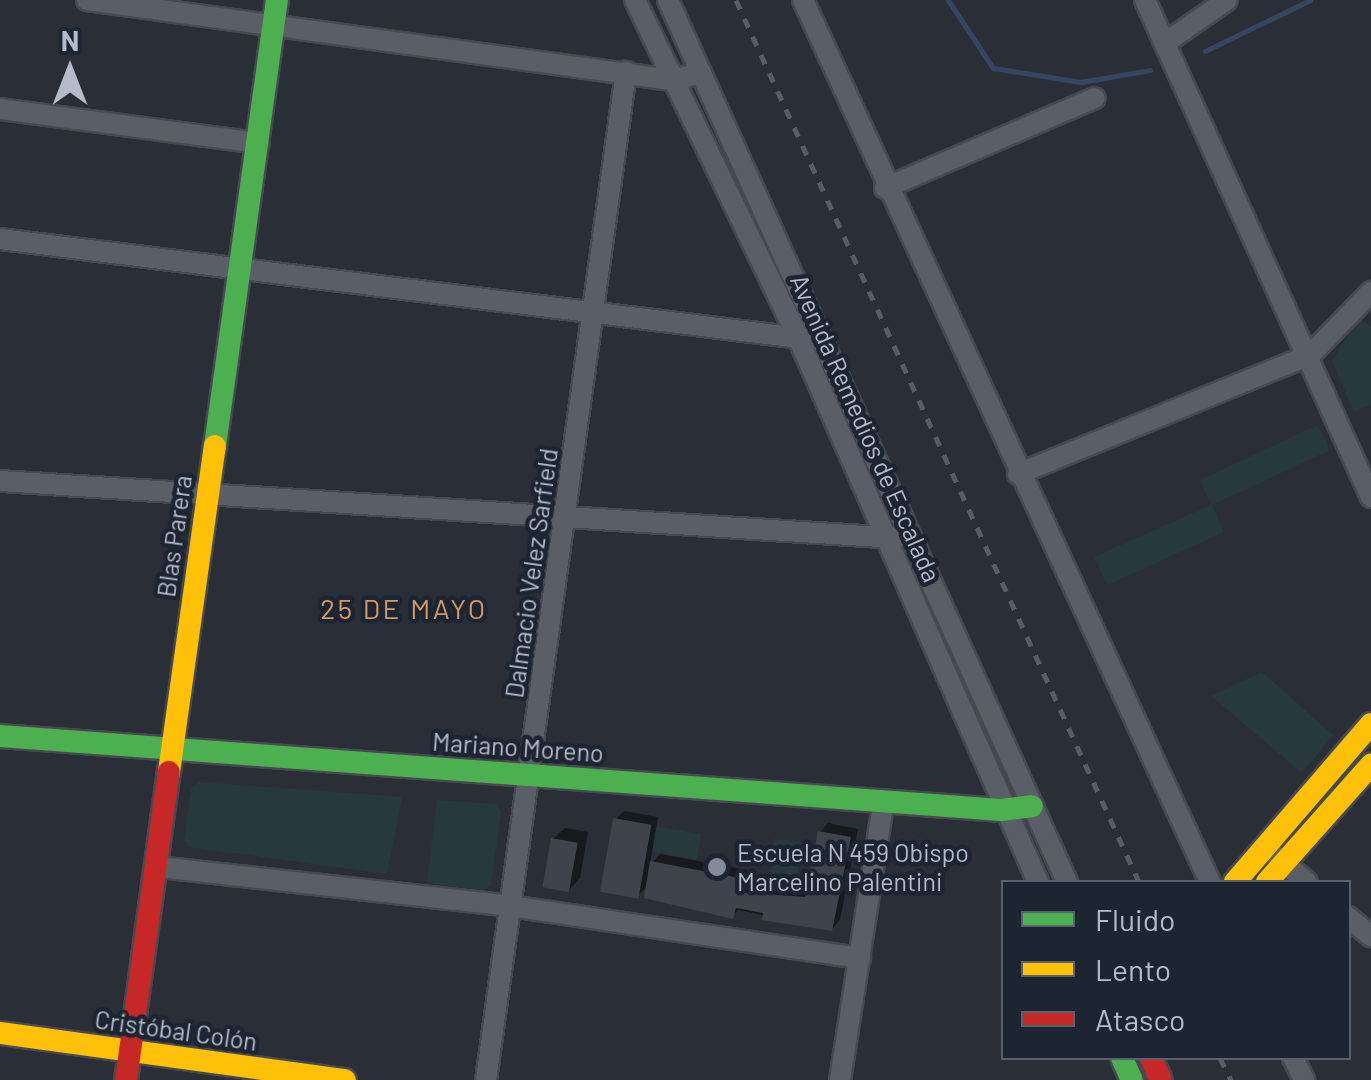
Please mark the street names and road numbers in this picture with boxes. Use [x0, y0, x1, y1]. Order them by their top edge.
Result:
street label: Avenida Remedios de Escalada [784, 270, 948, 586]
street label: Dalmacio Velez Sarfield [499, 446, 563, 700]
street label: Blas Parera [151, 473, 197, 599]
street label: Mariano Moreno [431, 726, 605, 768]
street label: Cristóbal Colón [93, 1004, 259, 1056]

